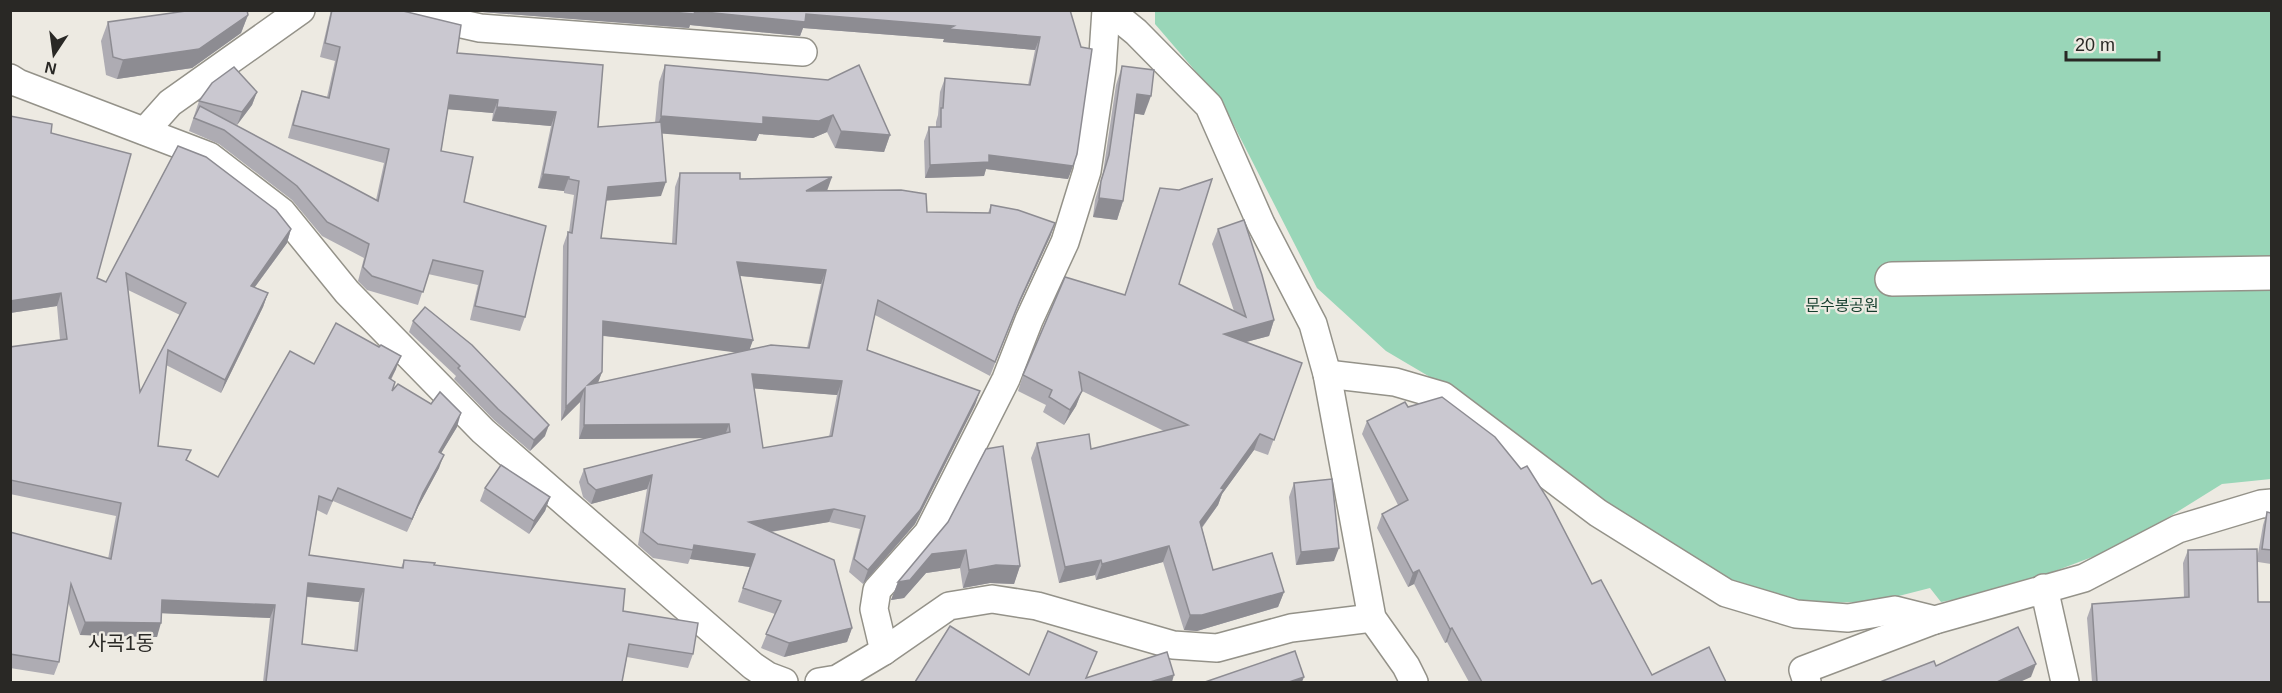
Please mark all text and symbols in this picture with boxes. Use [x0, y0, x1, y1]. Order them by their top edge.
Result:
north arrow [24, 24, 84, 84]
scale bar [2066, 24, 2159, 62]
text: 20 m [2075, 35, 2115, 55]
text: N [43, 59, 58, 78]
park label: 문수봉공원 [1805, 297, 1879, 314]
district label: 사곡1동 [88, 632, 154, 654]

